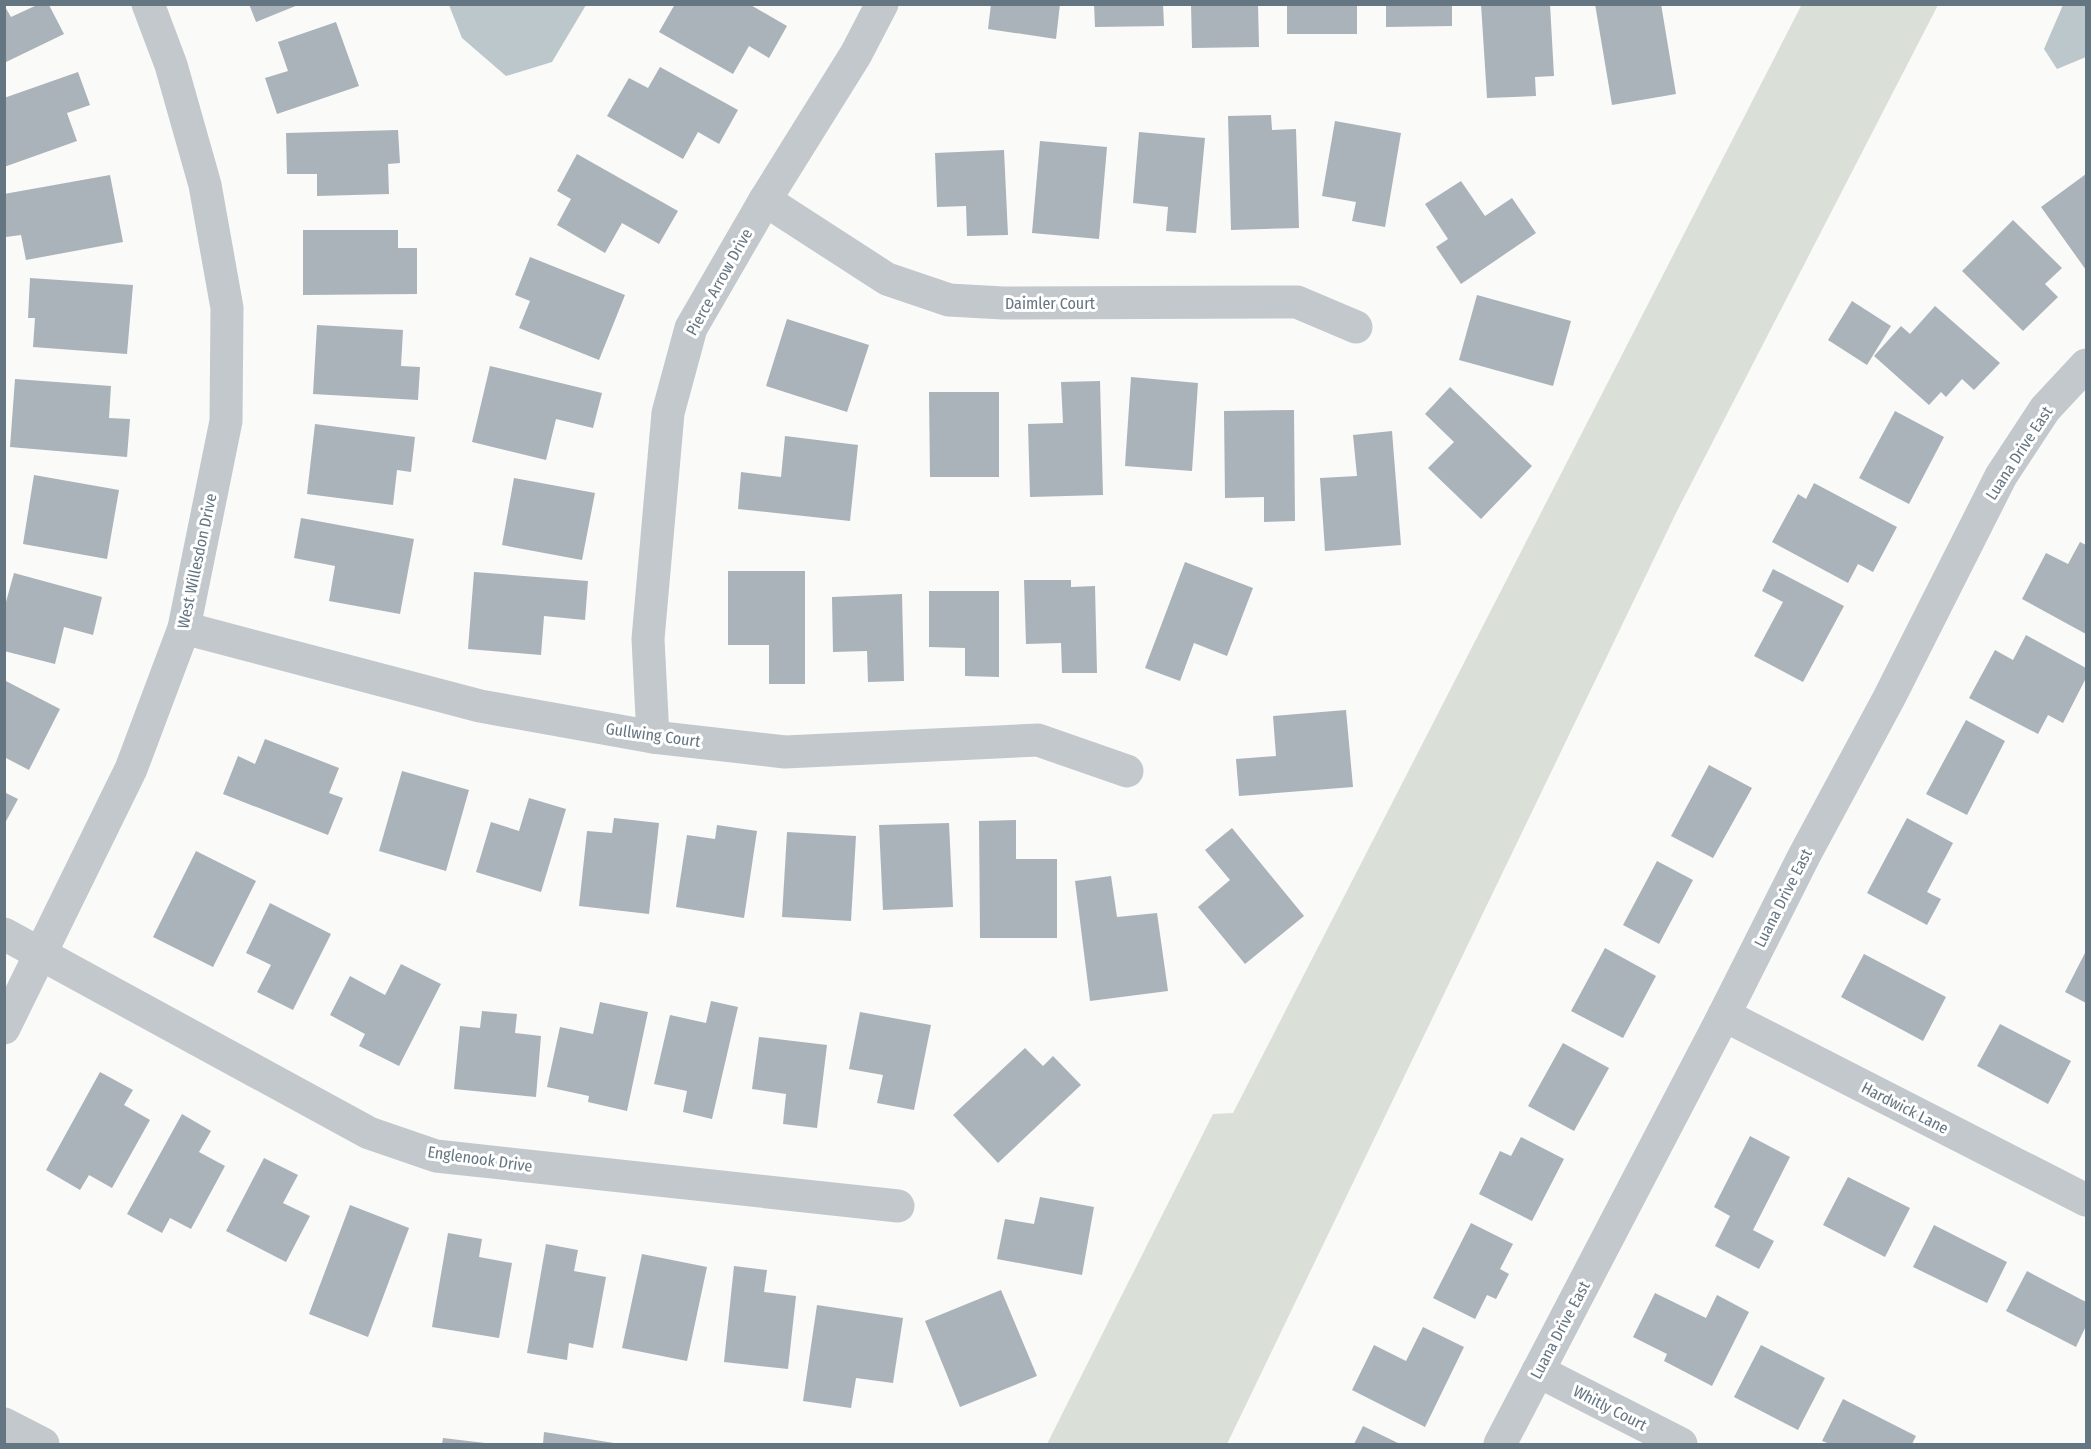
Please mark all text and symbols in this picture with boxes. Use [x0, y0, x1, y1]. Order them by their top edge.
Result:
street label: Pierce Arrow Drive [682, 225, 756, 339]
street label: Daimler Court [1005, 294, 1096, 313]
street label: Luana Drive East [1982, 402, 2057, 503]
street label: West Willesdon Drive [173, 492, 221, 630]
street label: Gullwing Court [604, 719, 702, 751]
street label: Luana Drive East [1750, 845, 1816, 950]
street label: Hardwick Lane [1858, 1078, 1952, 1138]
street label: Englenook Drive [426, 1142, 534, 1176]
street label: Luana Drive East [1526, 1277, 1594, 1382]
street label: Whitly Court [1570, 1381, 1651, 1435]

